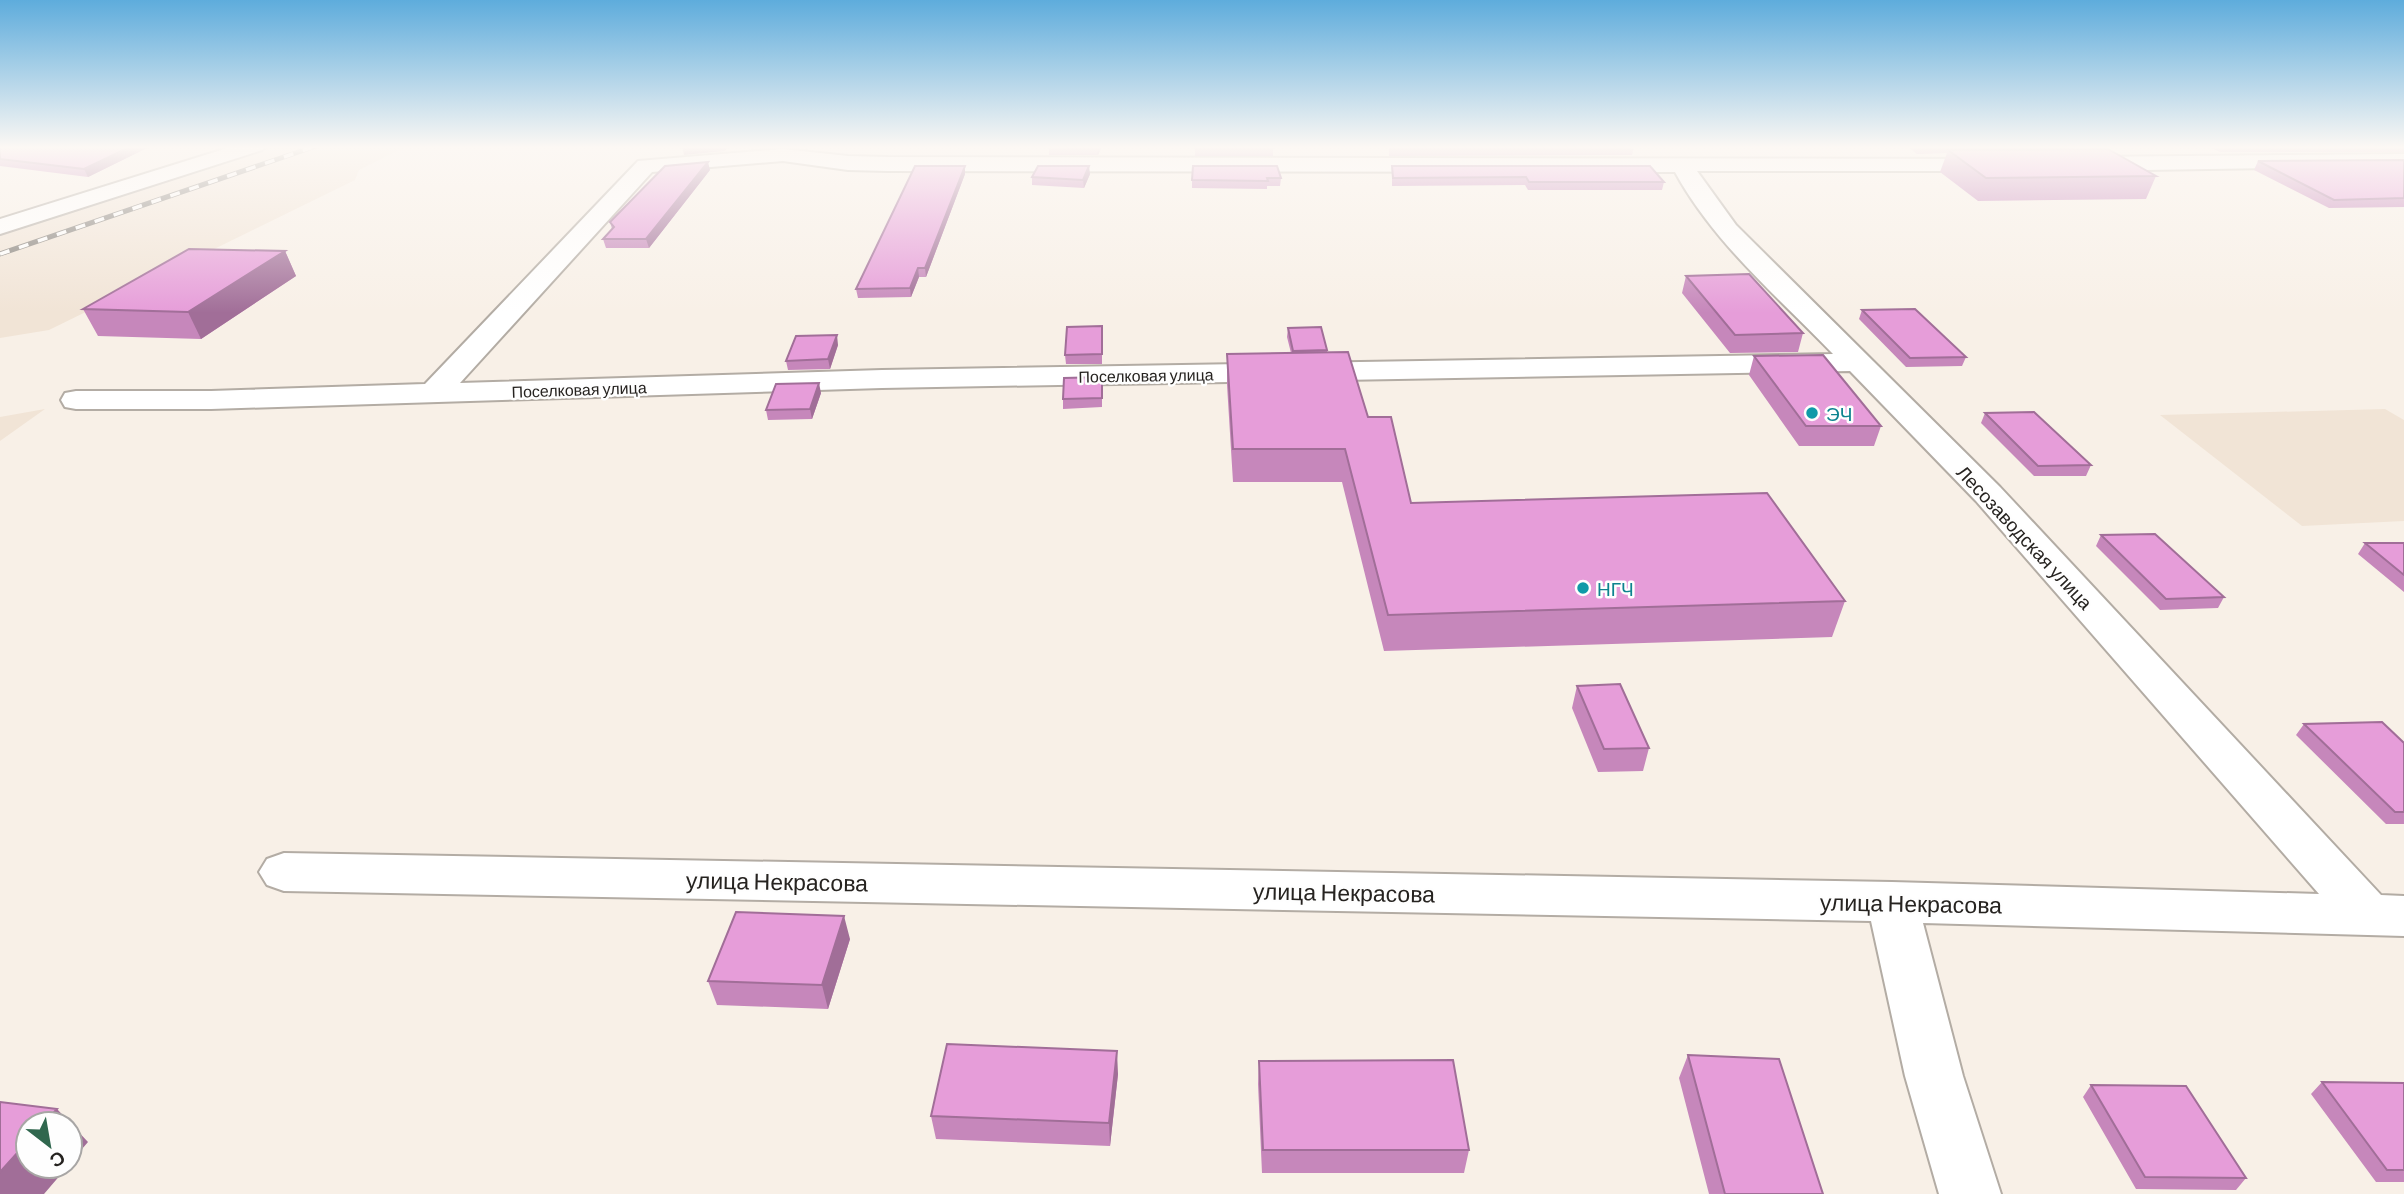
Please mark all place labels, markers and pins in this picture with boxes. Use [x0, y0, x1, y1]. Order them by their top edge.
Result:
place label: ЭЧ [1826, 402, 1852, 425]
marker: ЭЧ [1804, 405, 1820, 421]
place label: НГЧ [1597, 577, 1634, 600]
marker: НГЧ [1575, 580, 1591, 596]

